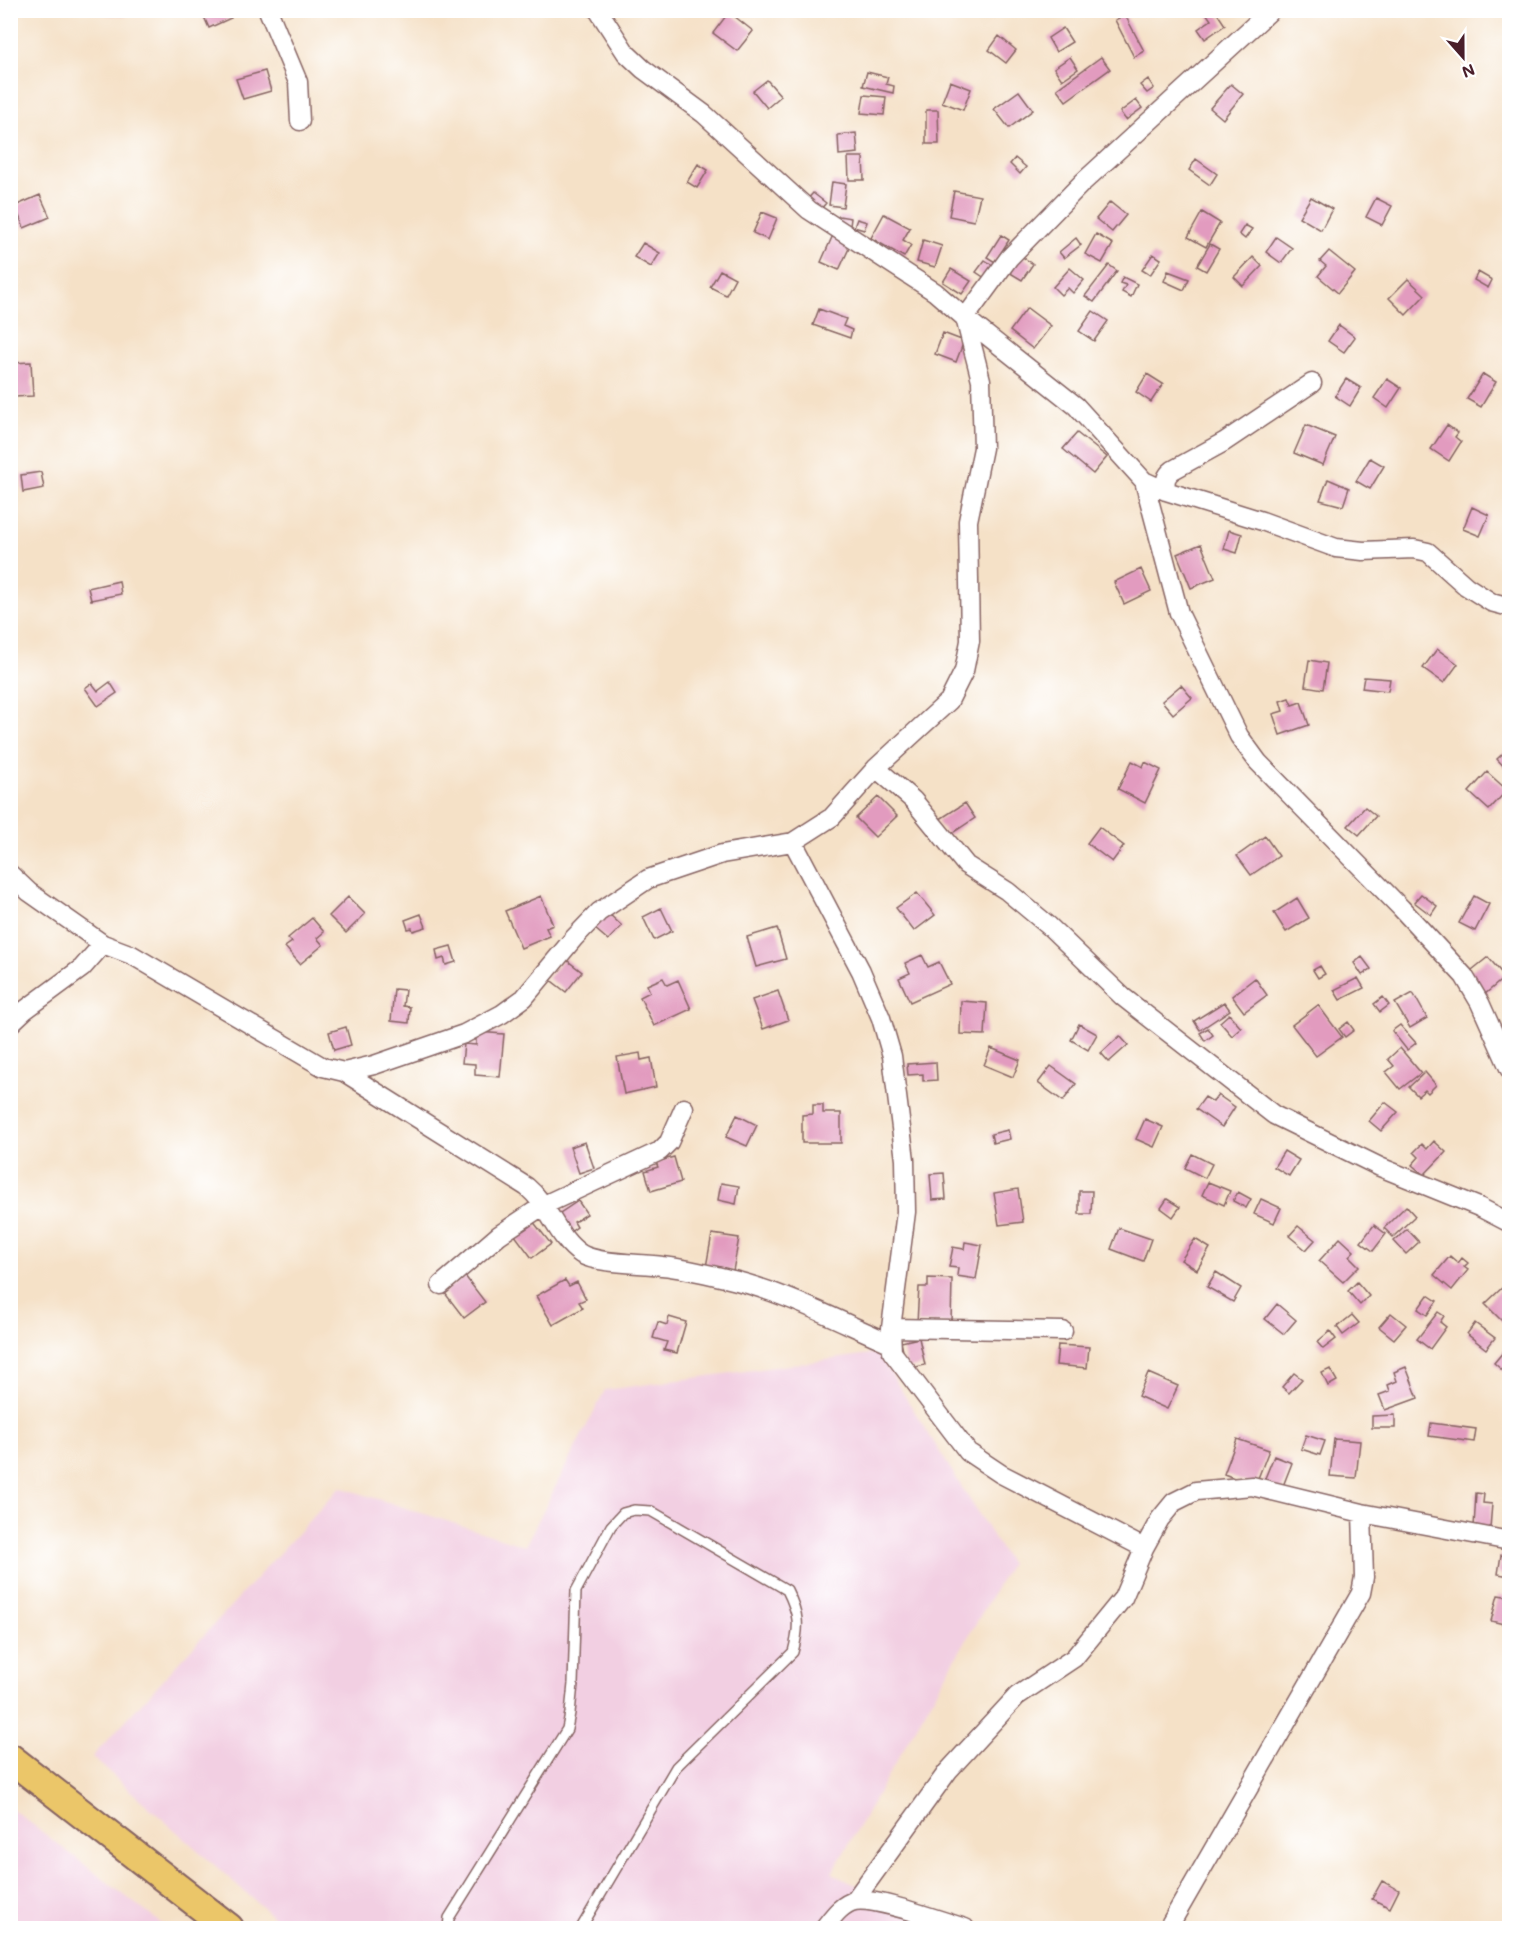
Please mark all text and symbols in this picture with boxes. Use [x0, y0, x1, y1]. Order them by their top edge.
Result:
north arrow [1433, 27, 1493, 87]
text: N [1459, 59, 1478, 83]

